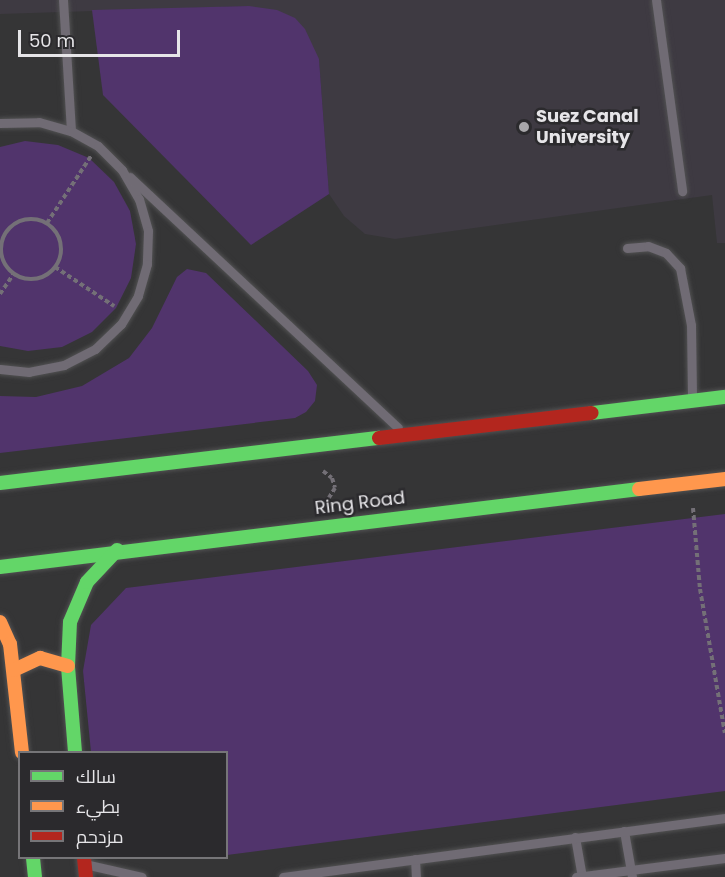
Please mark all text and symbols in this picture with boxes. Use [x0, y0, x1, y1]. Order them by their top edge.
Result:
scale bar [21, 18, 183, 56]
text: 50 m [29, 28, 75, 53]
place label: Suez Canal University [536, 106, 639, 148]
marker: Suez Canal University [517, 120, 531, 134]
street label: Ring Road [314, 487, 406, 519]
legend [18, 751, 228, 859]
text: سالك [76, 764, 116, 789]
text: بطيء [76, 794, 120, 819]
text: مزدحم [76, 824, 124, 849]

